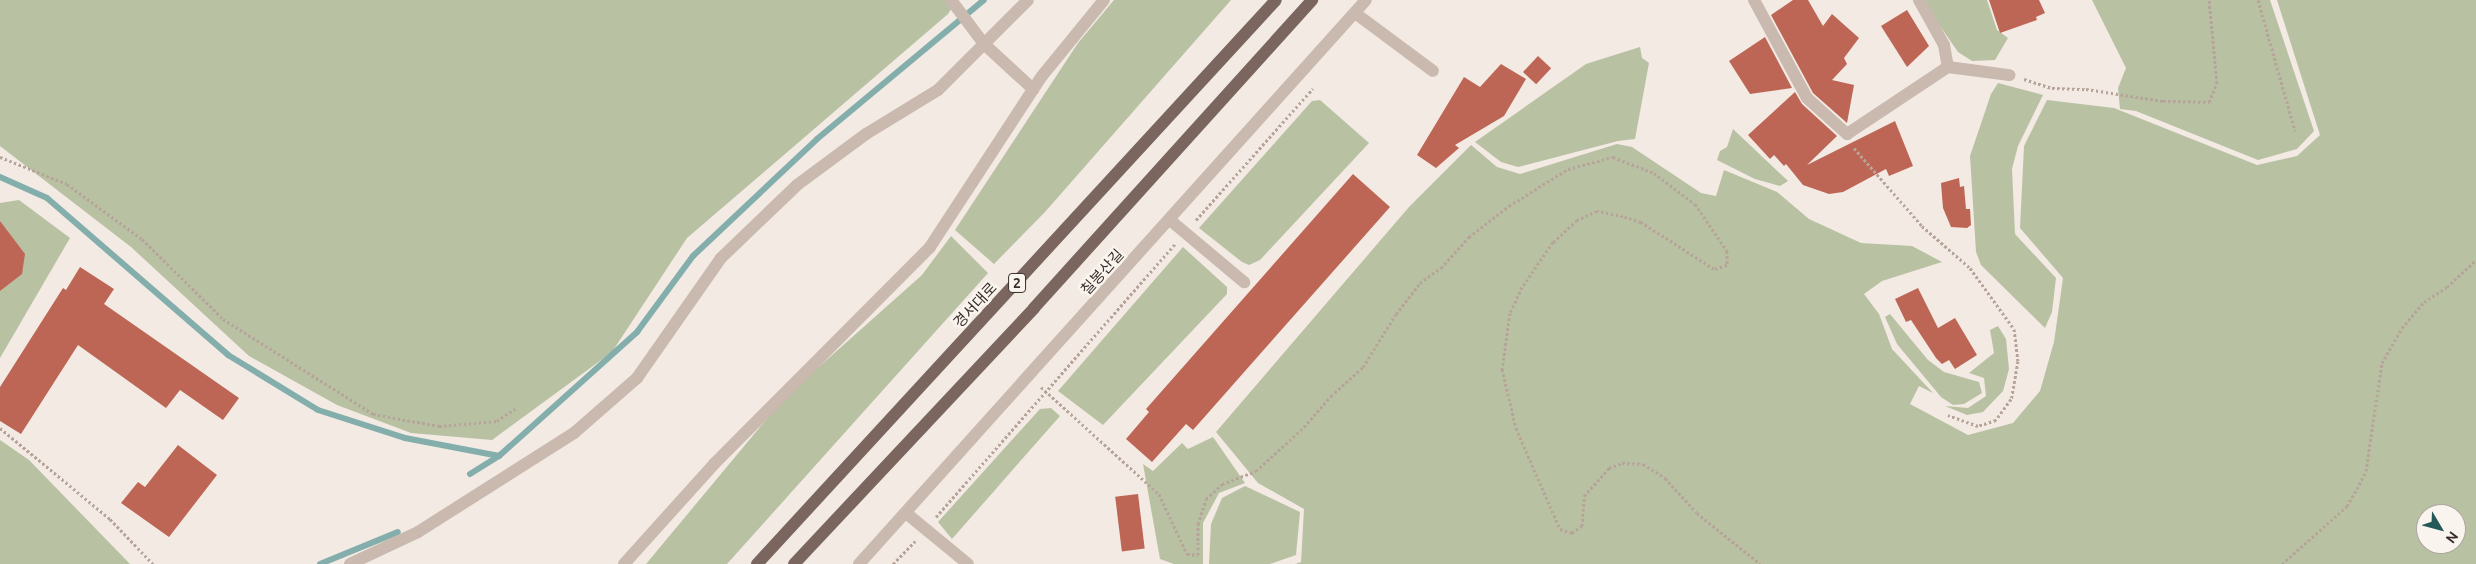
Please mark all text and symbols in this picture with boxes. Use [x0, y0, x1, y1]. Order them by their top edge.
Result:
street label: 칠봉산길 [1077, 245, 1127, 299]
road number: 2 [1007, 272, 1027, 294]
street label: 경서대로 [950, 279, 1000, 331]
north arrow [2416, 504, 2466, 554]
text: N [2443, 528, 2462, 546]

